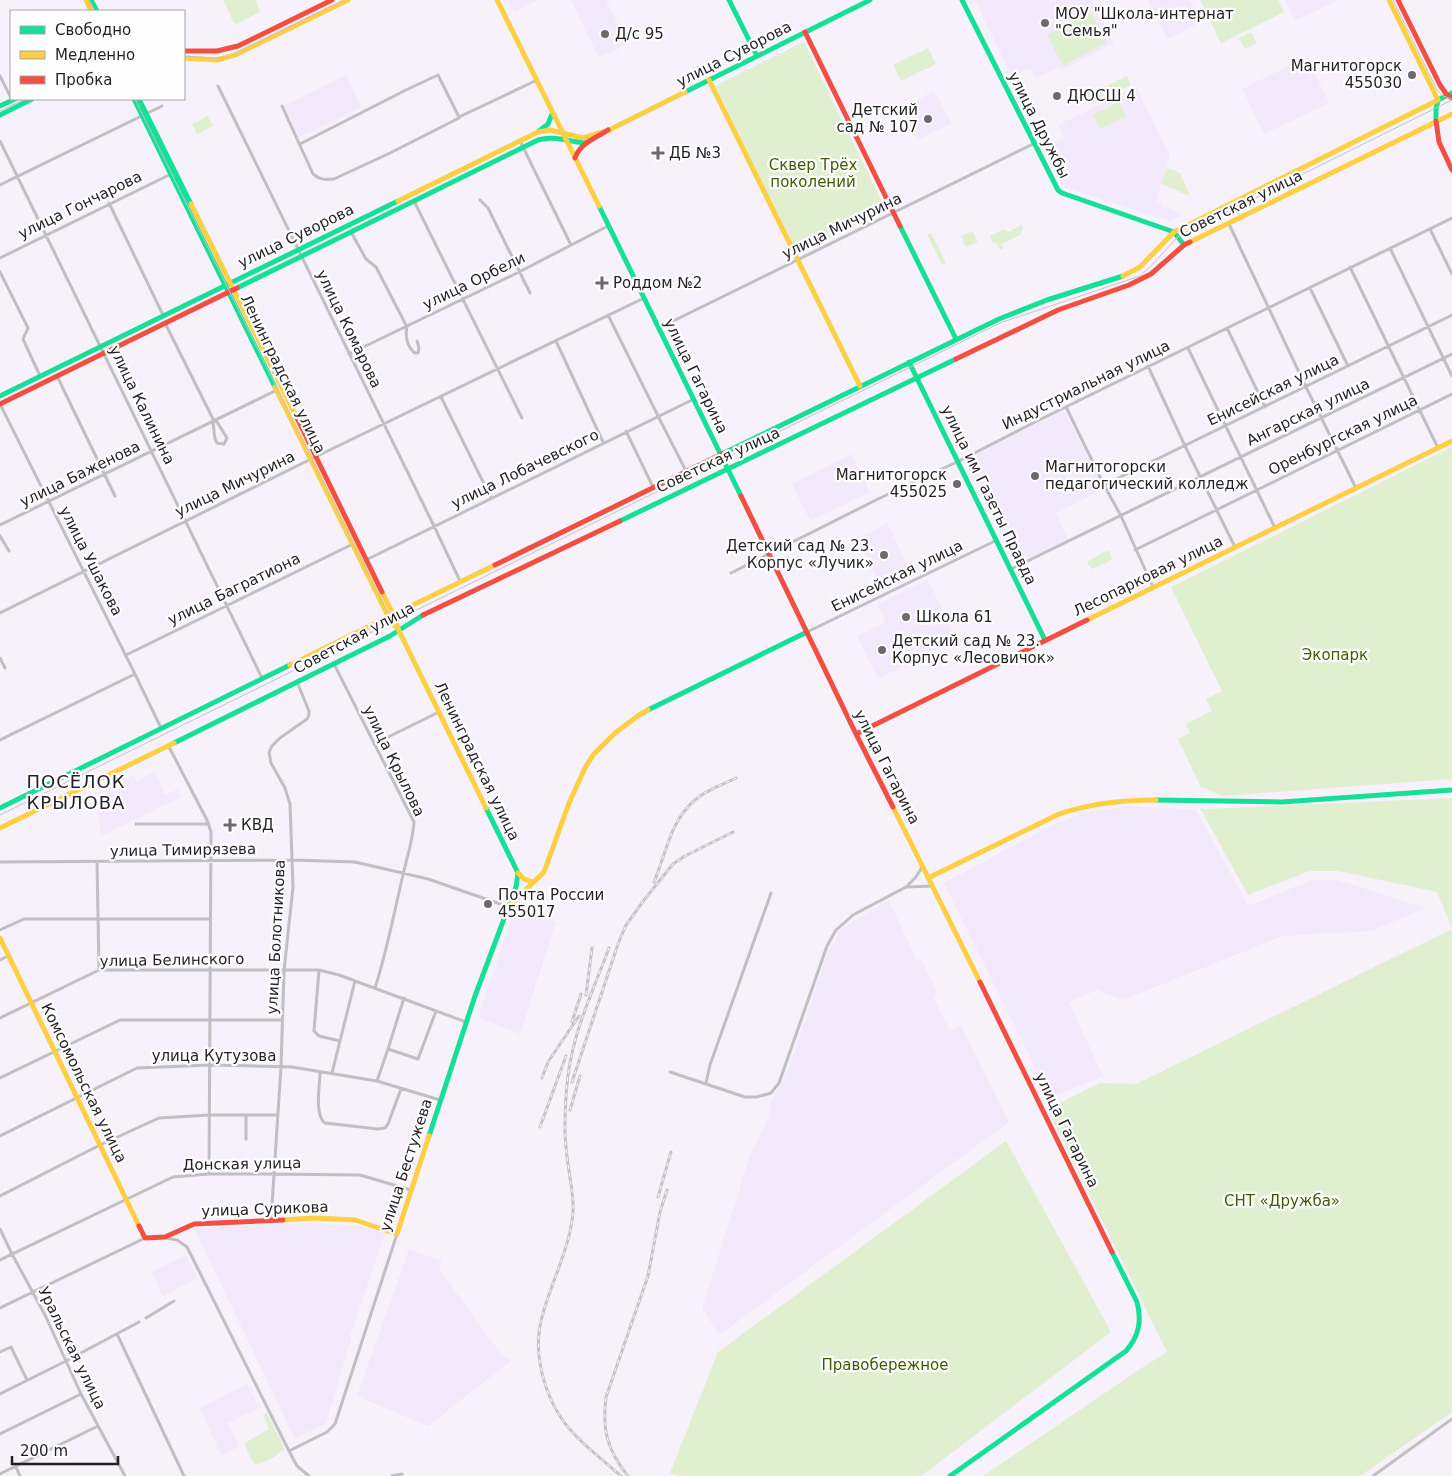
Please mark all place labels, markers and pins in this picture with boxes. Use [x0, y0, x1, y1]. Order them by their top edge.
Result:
place label: МОУ "Школа-интернат "Семья" [1055, 5, 1234, 40]
marker: МОУ "Школа-интернат "Семья" [1039, 17, 1051, 29]
place label: Д/с 95 [615, 25, 664, 43]
marker: Д/с 95 [599, 28, 611, 40]
place label: Магнитогорск 455030 [1291, 57, 1402, 92]
marker: Магнитогорск 455030 [1406, 69, 1418, 81]
place label: ДЮСШ 4 [1067, 87, 1136, 105]
marker: ДЮСШ 4 [1051, 90, 1063, 102]
place label: Детский сад № 107 [836, 101, 918, 136]
marker: Детский сад № 107 [922, 113, 934, 125]
place label: ДБ №3 [669, 144, 721, 162]
marker: ДБ №3 [651, 146, 665, 160]
place label: Роддом №2 [613, 274, 702, 292]
marker: Роддом №2 [595, 276, 609, 290]
place label: Магнитогорски педагогический колледж [1045, 458, 1248, 493]
place label: Магнитогорск 455025 [836, 466, 947, 501]
marker: Магнитогорски педагогический колледж [1029, 470, 1041, 482]
marker: Магнитогорск 455025 [951, 478, 963, 490]
place label: Детский сад № 23. Корпус «Лучик» [726, 537, 874, 572]
marker: Детский сад № 23. Корпус «Лучик» [878, 549, 890, 561]
place label: Школа 61 [916, 608, 993, 626]
marker: Школа 61 [900, 611, 912, 623]
place label: Детский сад № 23. Корпус «Лесовичок» [892, 632, 1055, 667]
marker: Детский сад № 23. Корпус «Лесовичок» [876, 644, 888, 656]
place label: КВД [241, 816, 274, 834]
marker: КВД [223, 818, 237, 832]
place label: Почта России 455017 [498, 886, 604, 921]
marker: Почта России 455017 [482, 898, 494, 910]

